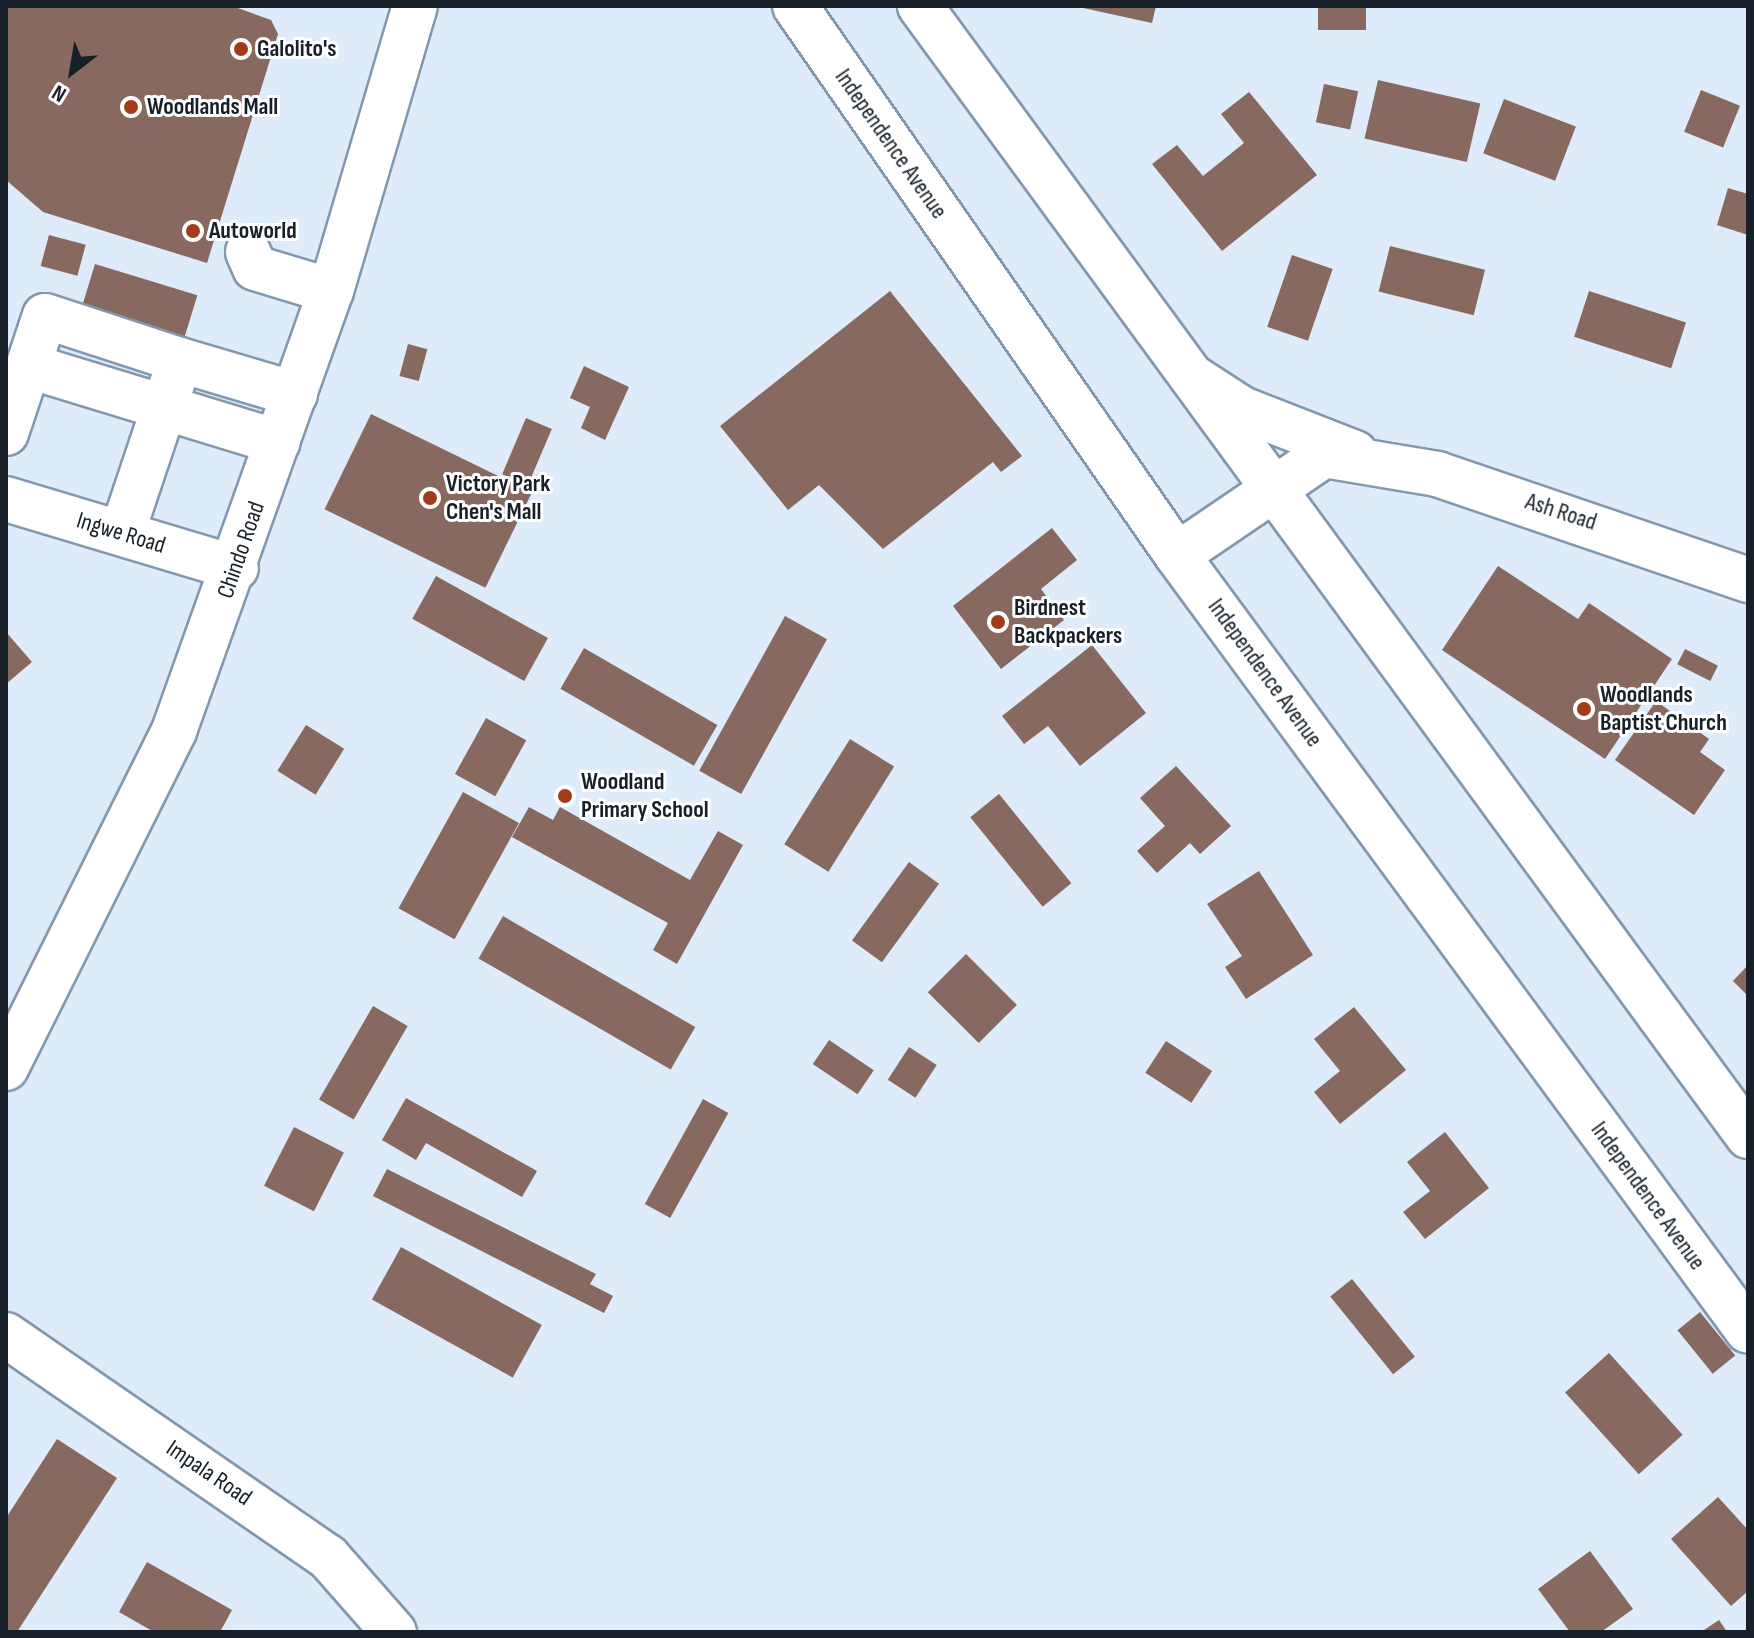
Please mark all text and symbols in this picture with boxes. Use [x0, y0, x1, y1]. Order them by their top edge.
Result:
north arrow [32, 32, 112, 112]
place label: Galolito's [257, 35, 337, 63]
marker: Galolito's [232, 40, 250, 58]
street label: Independence Avenue [829, 64, 953, 224]
text: N [47, 78, 71, 108]
place label: Woodlands Mall [147, 93, 278, 121]
marker: Woodlands Mall [122, 98, 140, 116]
place label: Autoworld [209, 217, 297, 245]
marker: Autoworld [184, 222, 202, 240]
place label: Victory Park Chen's Mall [446, 470, 550, 526]
street label: Ash Road [1522, 487, 1600, 537]
marker: Victory Park Chen's Mall [421, 489, 439, 507]
street label: Chindo Road [211, 498, 271, 602]
street label: Ingwe Road [73, 506, 169, 560]
street label: Independence Avenue [1202, 593, 1328, 753]
place label: Birdnest Backpackers [1014, 594, 1122, 650]
marker: Birdnest Backpackers [989, 613, 1007, 631]
place label: Woodlands Baptist Church [1600, 681, 1727, 737]
marker: Woodlands Baptist Church [1575, 700, 1593, 718]
place label: Woodland Primary School [581, 768, 709, 824]
marker: Woodland Primary School [556, 787, 574, 805]
street label: Independence Avenue [1585, 1116, 1711, 1276]
street label: Impala Road [161, 1434, 257, 1512]

